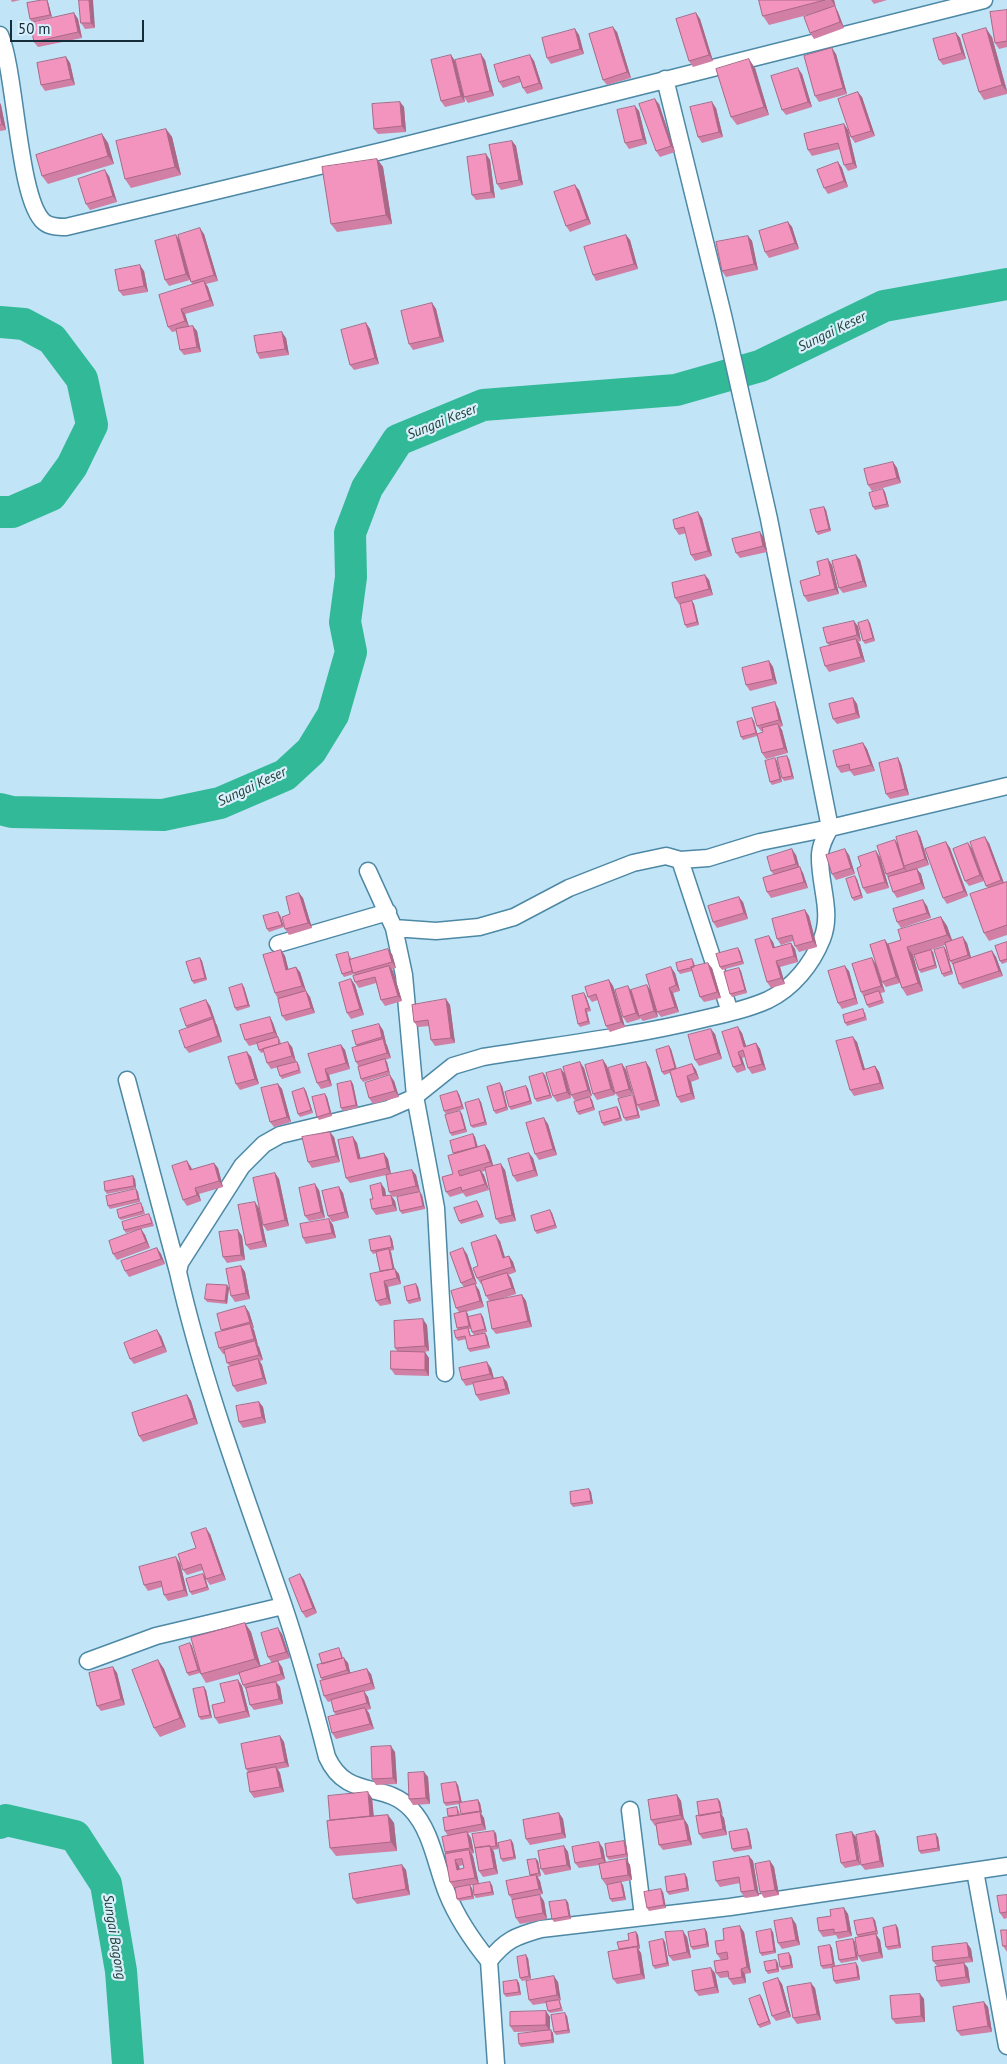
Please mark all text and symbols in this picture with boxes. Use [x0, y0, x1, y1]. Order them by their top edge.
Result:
scale bar [12, 10, 146, 42]
text: 50 m [18, 19, 51, 38]
water label: Sungai Keser [795, 308, 869, 356]
water label: Sungai Keser [405, 400, 479, 444]
water label: Sungai Keser [215, 764, 289, 810]
water label: Sungai Bagong [99, 1893, 129, 1981]

